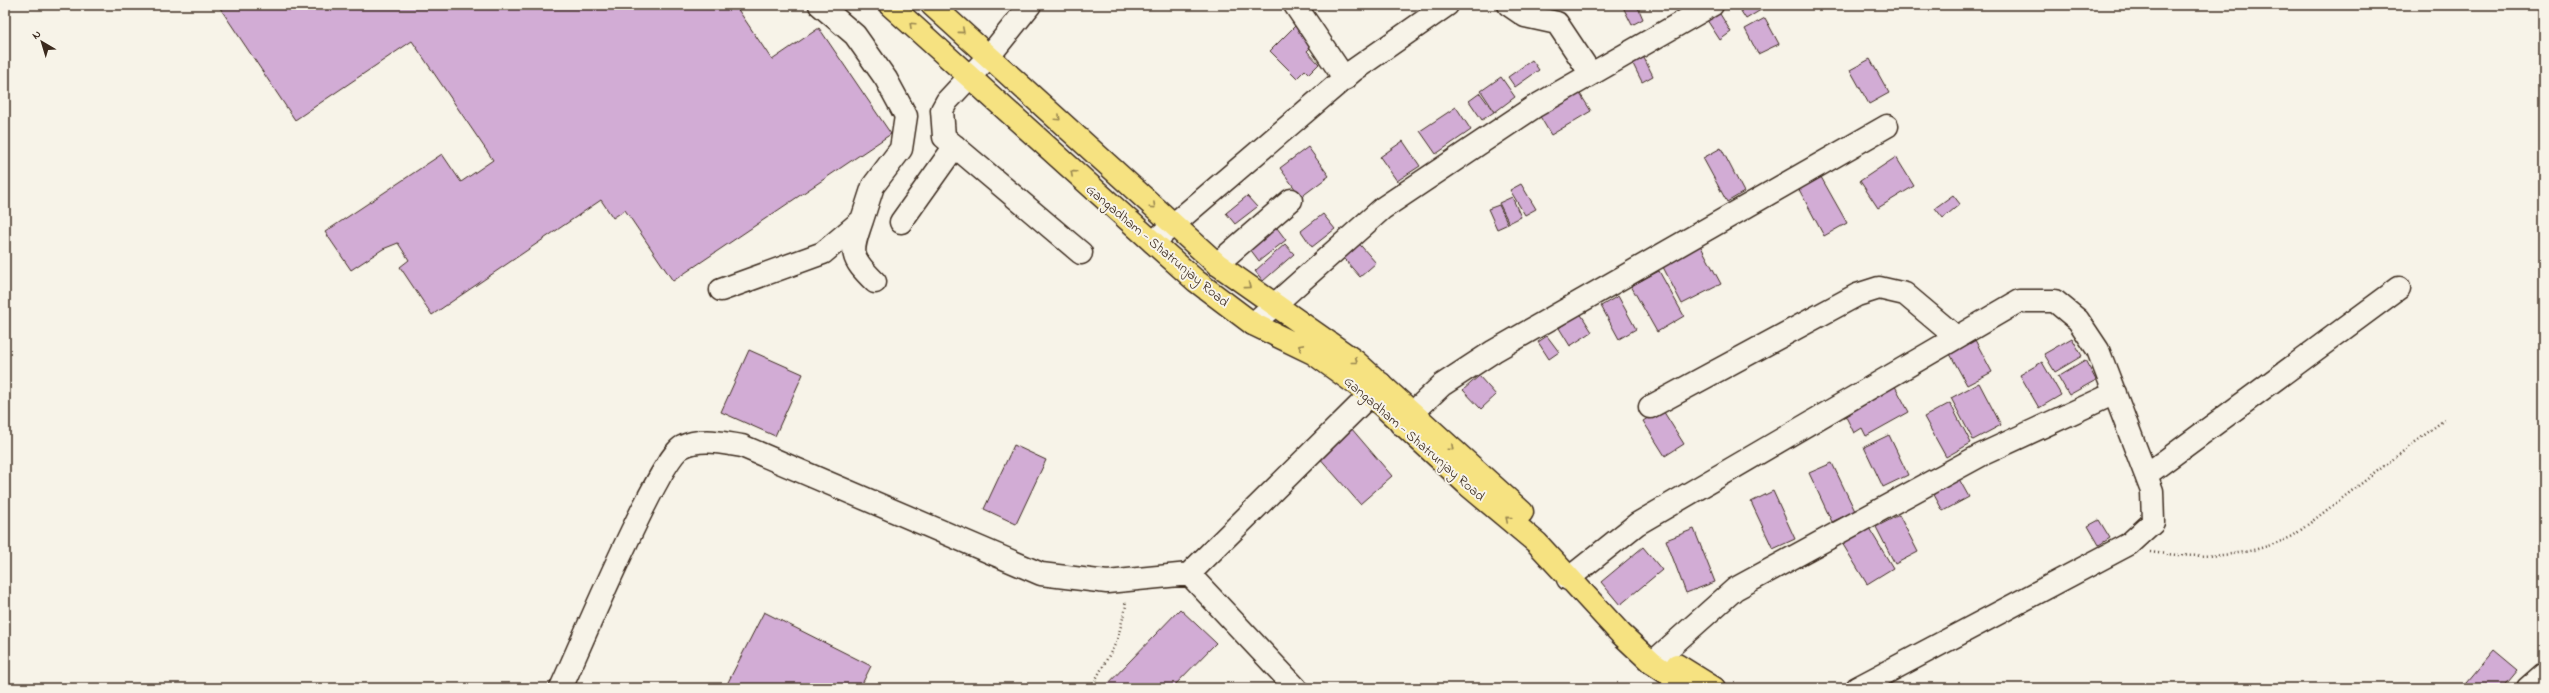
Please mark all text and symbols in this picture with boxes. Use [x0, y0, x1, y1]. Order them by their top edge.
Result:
north arrow [22, 22, 62, 62]
one-way arrow [909, 23, 916, 30]
text: N [29, 26, 44, 44]
one-way arrow [957, 26, 964, 33]
one-way arrow [1053, 113, 1061, 121]
one-way arrow [1070, 170, 1078, 177]
street label: Gangadham - Shatrunjay Road [1080, 180, 1233, 313]
one-way arrow [1148, 202, 1156, 209]
one-way arrow [1244, 282, 1251, 289]
one-way arrow [1297, 344, 1305, 352]
one-way arrow [1350, 356, 1357, 363]
street label: Gangadham - Shatrunjay Road [1338, 372, 1489, 507]
one-way arrow [1447, 443, 1454, 450]
one-way arrow [1505, 516, 1513, 523]

